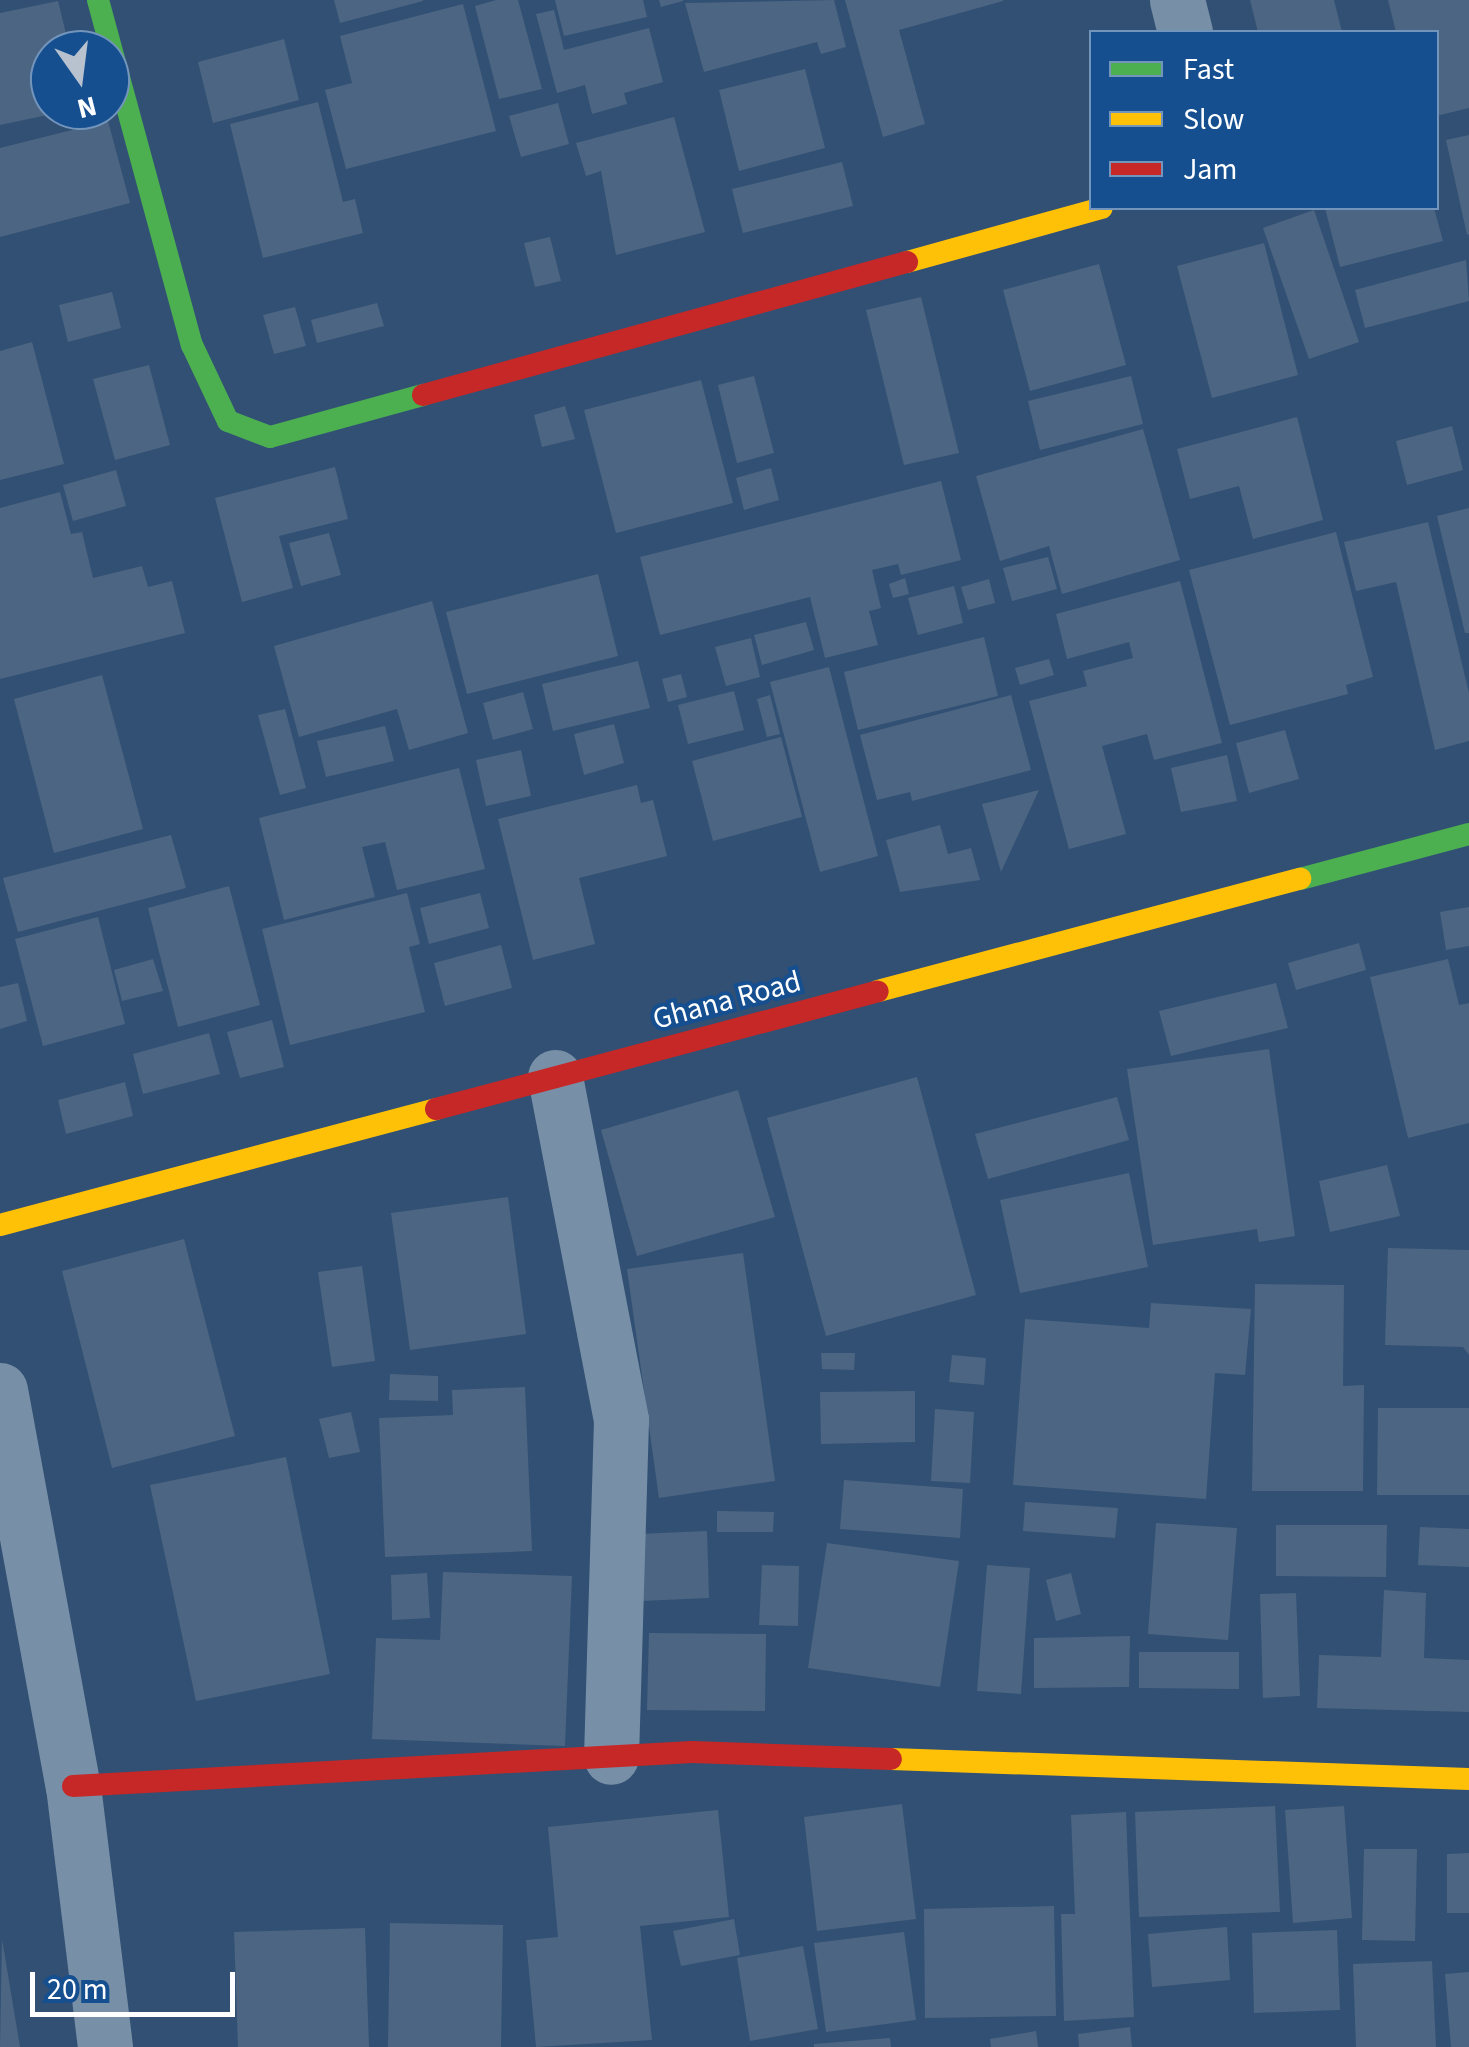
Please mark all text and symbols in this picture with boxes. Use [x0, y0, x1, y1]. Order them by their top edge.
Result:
north arrow [30, 30, 130, 130]
legend [1089, 30, 1439, 210]
text: Fast [1183, 48, 1234, 91]
text: N [73, 86, 101, 129]
text: Slow [1183, 98, 1244, 141]
text: Jam [1183, 148, 1237, 191]
street label: Ghana Road [649, 964, 805, 1038]
scale bar [35, 1952, 240, 2014]
text: 20 m [47, 1968, 108, 2011]

